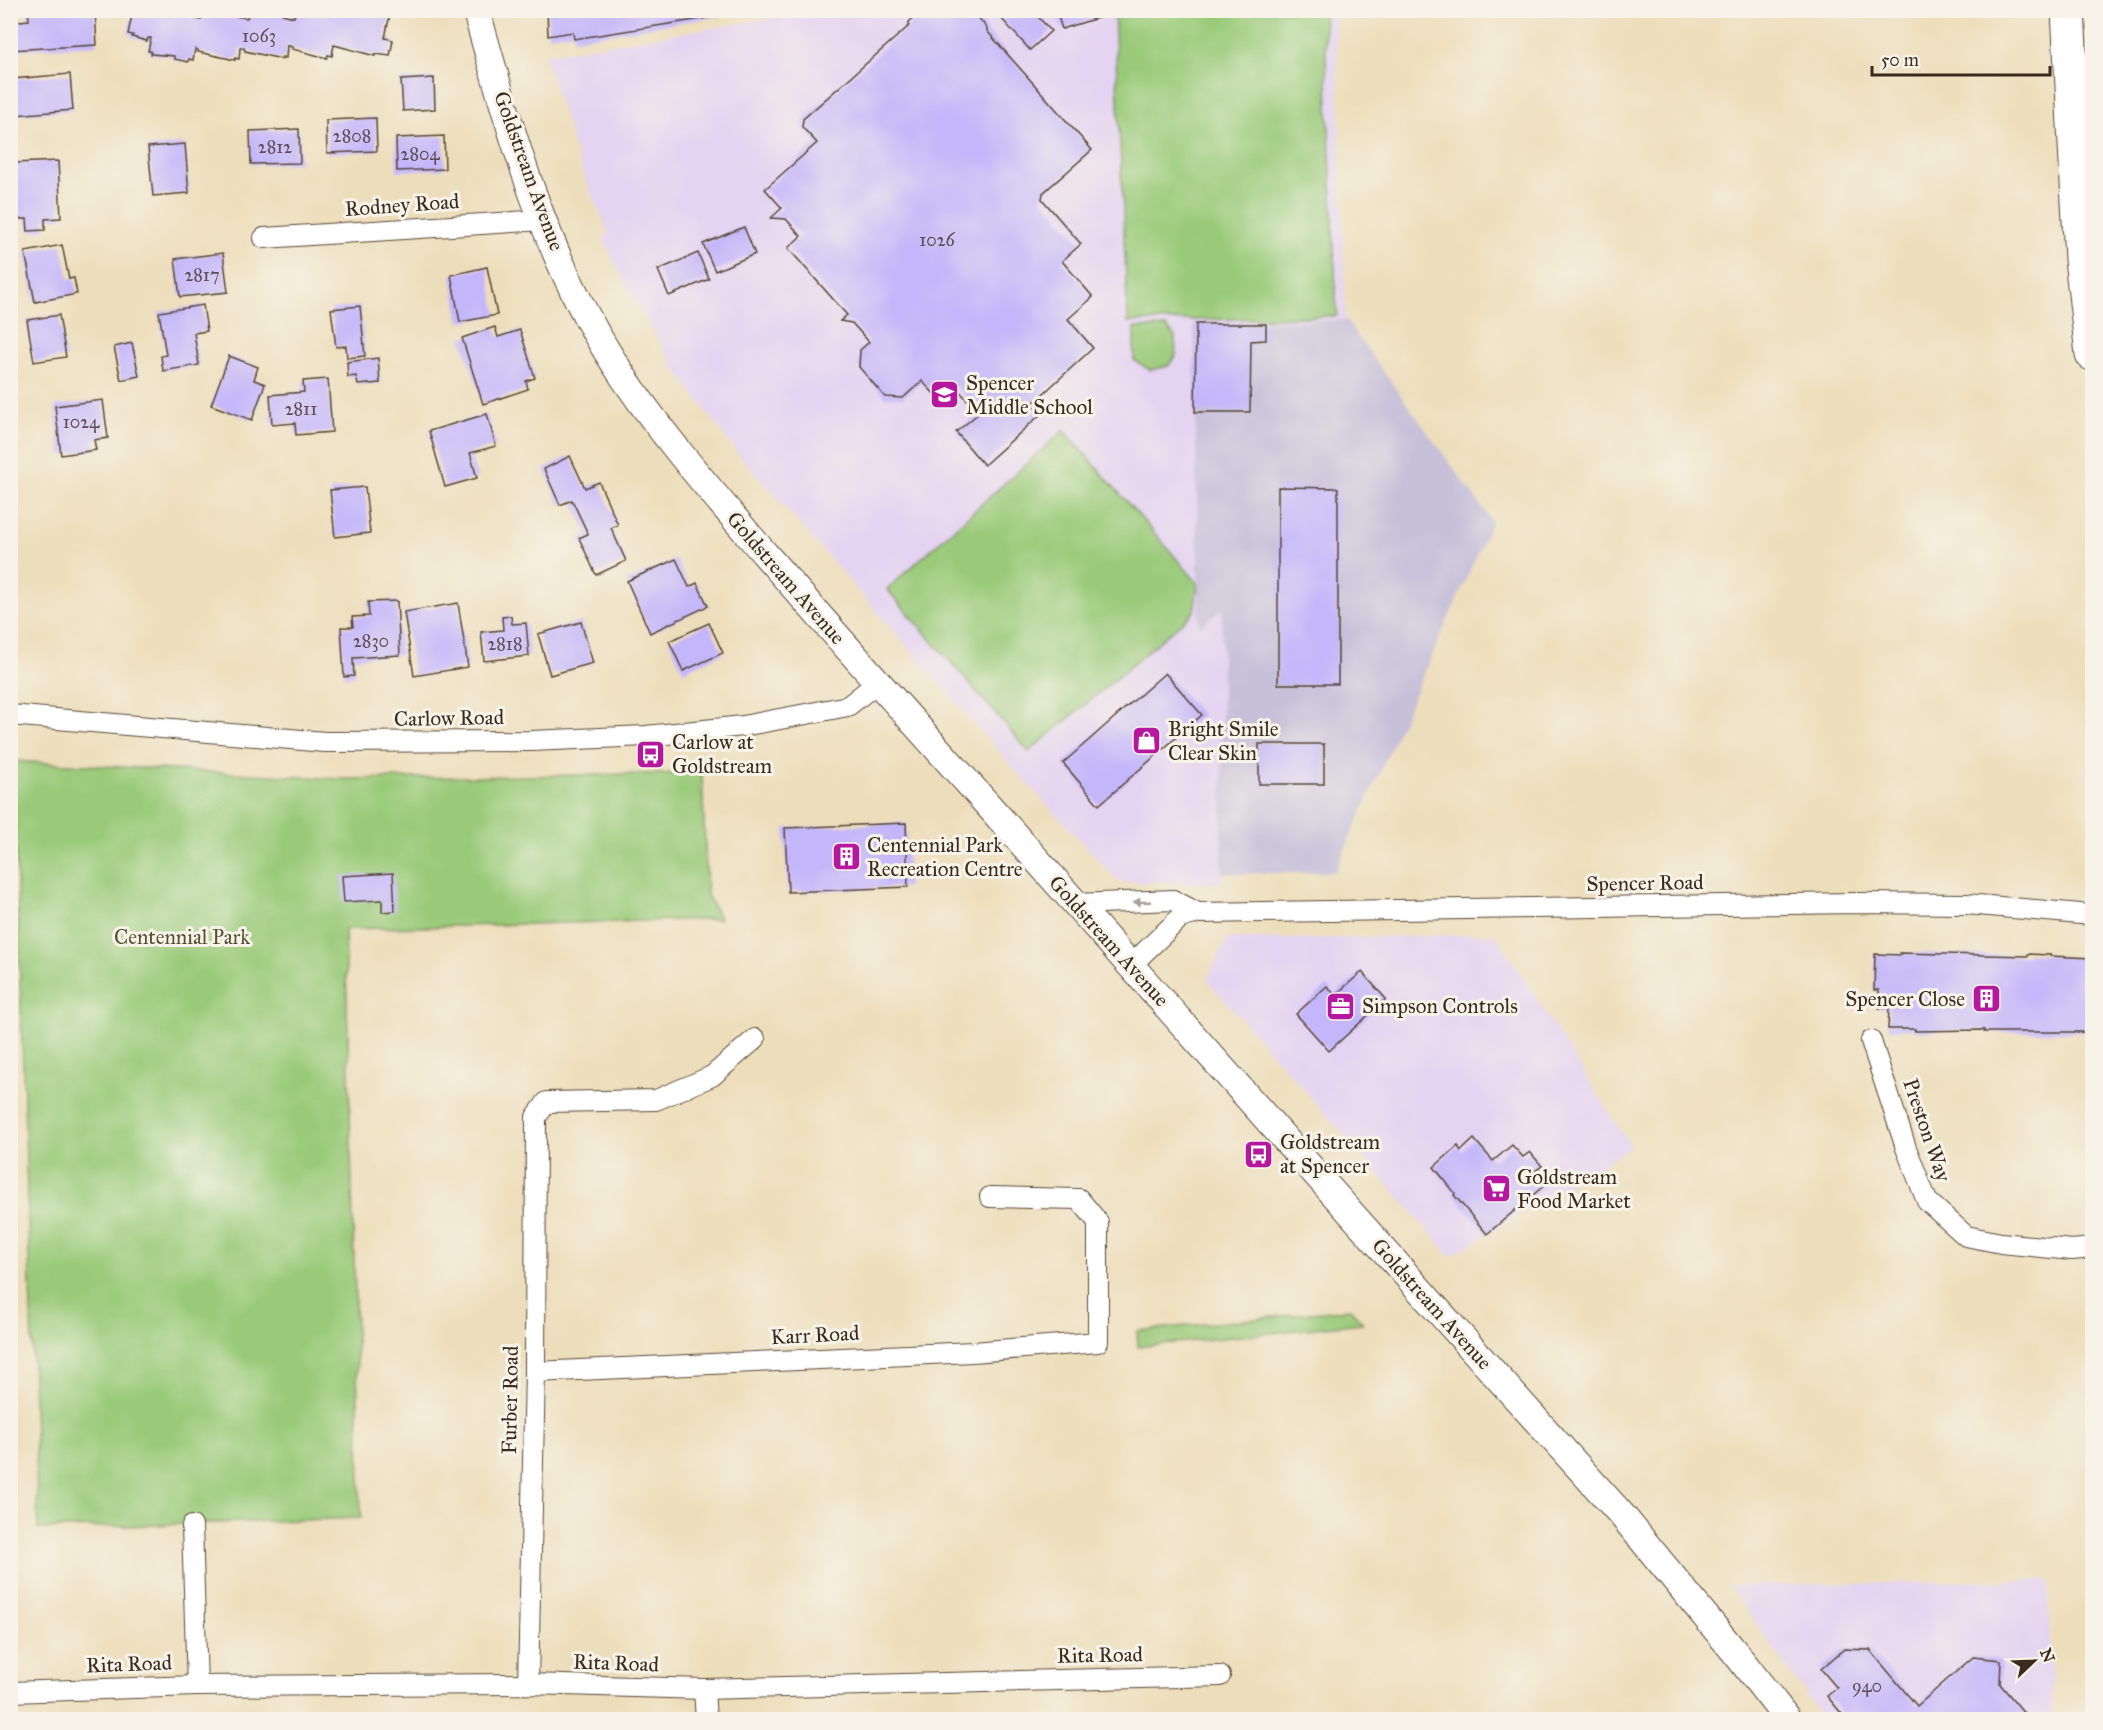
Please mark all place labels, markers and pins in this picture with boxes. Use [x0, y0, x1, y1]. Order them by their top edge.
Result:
place label: Spencer Middle School [966, 370, 1093, 420]
school or university icon: Spencer Middle School [929, 379, 961, 411]
place label: Bright Smile Clear Skin [1168, 716, 1279, 766]
shop icon: Bright Smile Clear Skin [1131, 725, 1163, 757]
place label: Carlow at Goldstream [672, 729, 773, 779]
bus stop icon: Carlow at Goldstream [635, 738, 667, 770]
place label: Centennial Park Recreation Centre [867, 832, 1023, 882]
building icon: Centennial Park Recreation Centre [830, 841, 862, 873]
building icon: Spencer Close [1970, 983, 2002, 1015]
place label: Spencer Close [1845, 986, 1965, 1012]
office icon: Simpson Controls [1325, 990, 1357, 1022]
place label: Simpson Controls [1362, 993, 1518, 1019]
place label: Goldstream at Spencer [1280, 1129, 1381, 1179]
bus stop icon: Goldstream at Spencer [1243, 1138, 1275, 1170]
place label: Goldstream Food Market [1517, 1164, 1631, 1214]
supermarket icon: Goldstream Food Market [1480, 1173, 1512, 1205]

